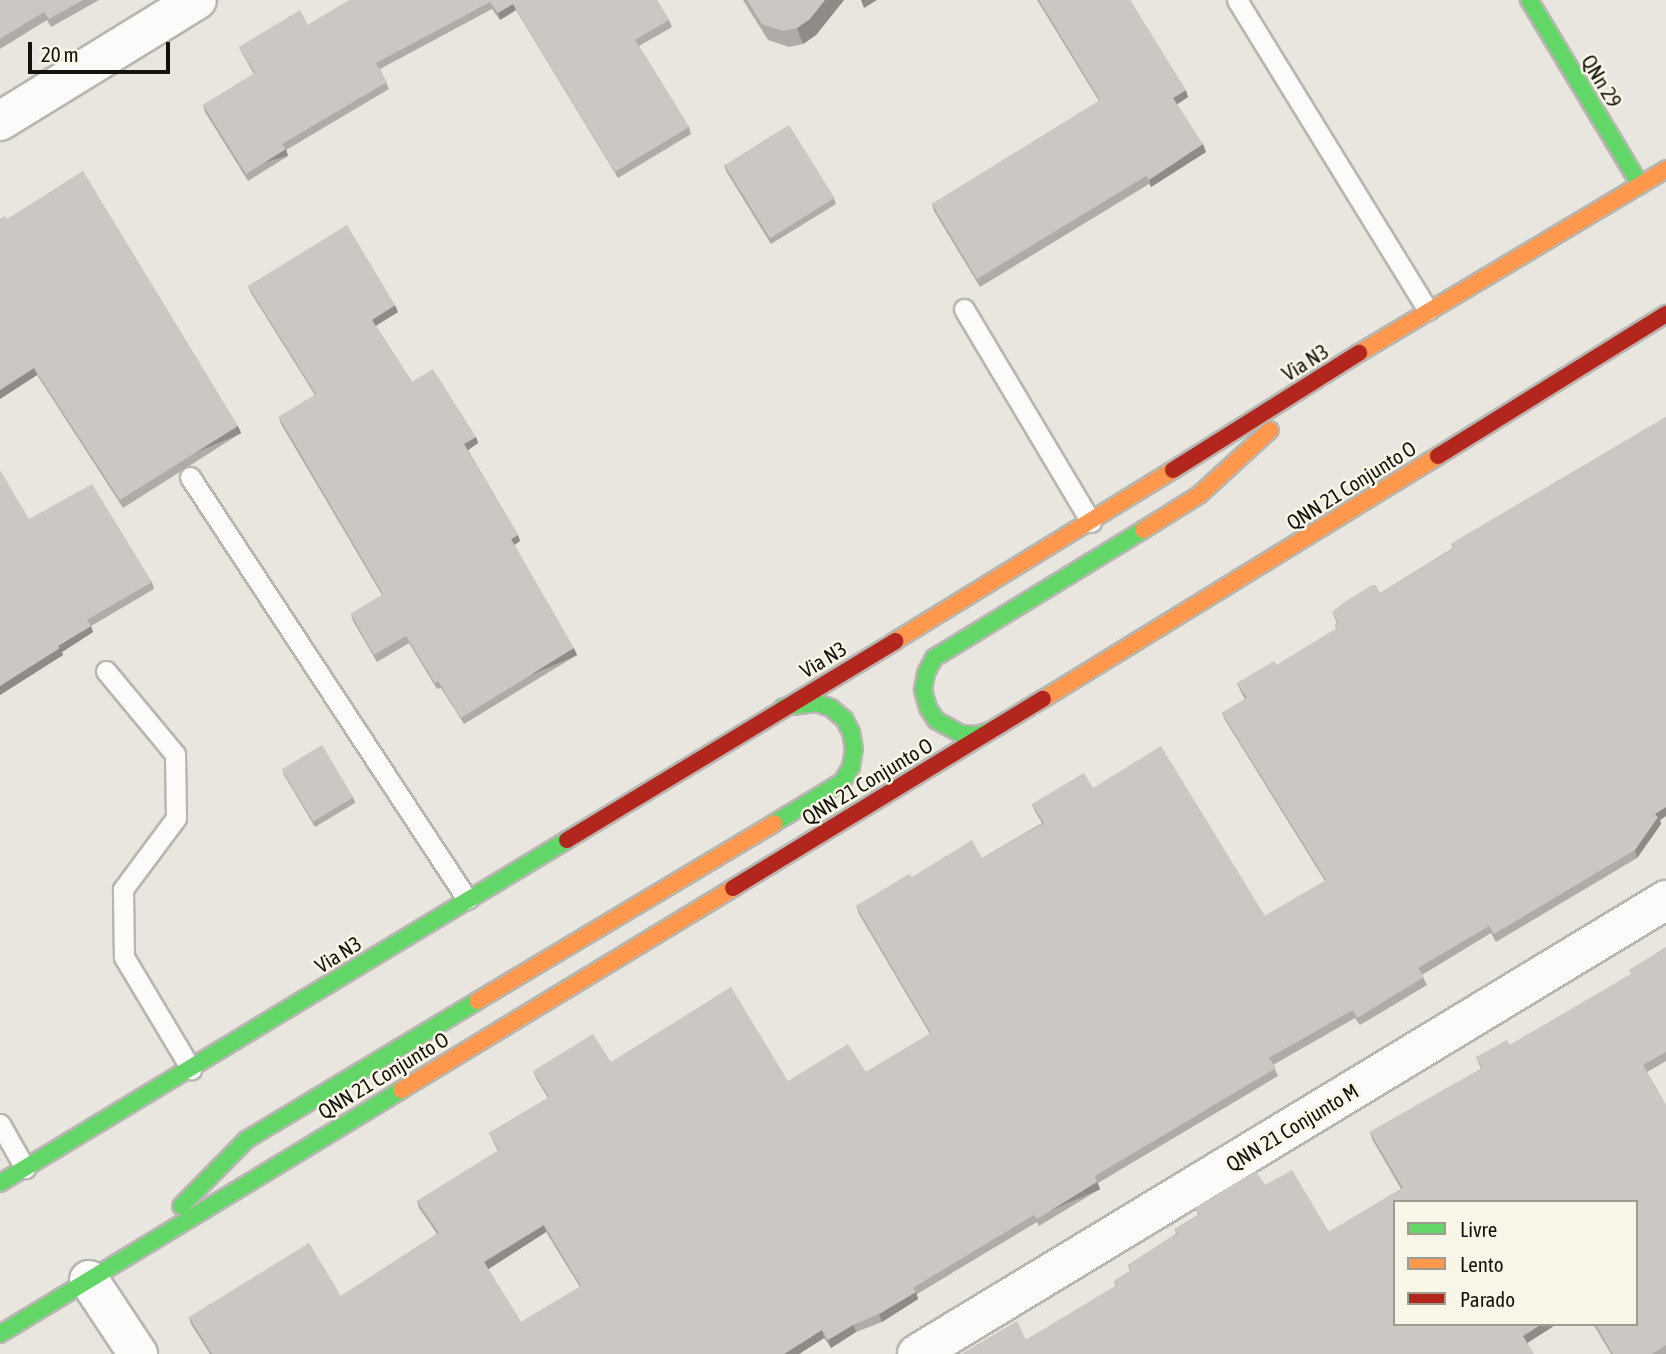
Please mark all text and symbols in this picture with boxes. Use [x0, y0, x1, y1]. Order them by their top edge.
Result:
scale bar [32, 28, 173, 72]
text: 20 m [41, 42, 79, 66]
street label: QNn 29 [1576, 50, 1628, 112]
street label: Via N3 [1277, 338, 1333, 386]
street label: QNN 21 Conjunto O [1282, 435, 1420, 535]
street label: Via N3 [795, 635, 851, 683]
street label: QNN 21 Conjunto O [797, 732, 937, 830]
street label: Via N3 [310, 930, 366, 978]
street label: QNN 21 Conjunto O [313, 1026, 453, 1124]
street label: QNN 21 Conjunto M [1221, 1078, 1363, 1176]
legend [1393, 1200, 1638, 1326]
text: Livre [1460, 1217, 1497, 1241]
text: Lento [1460, 1252, 1504, 1276]
text: Parado [1460, 1287, 1515, 1311]

